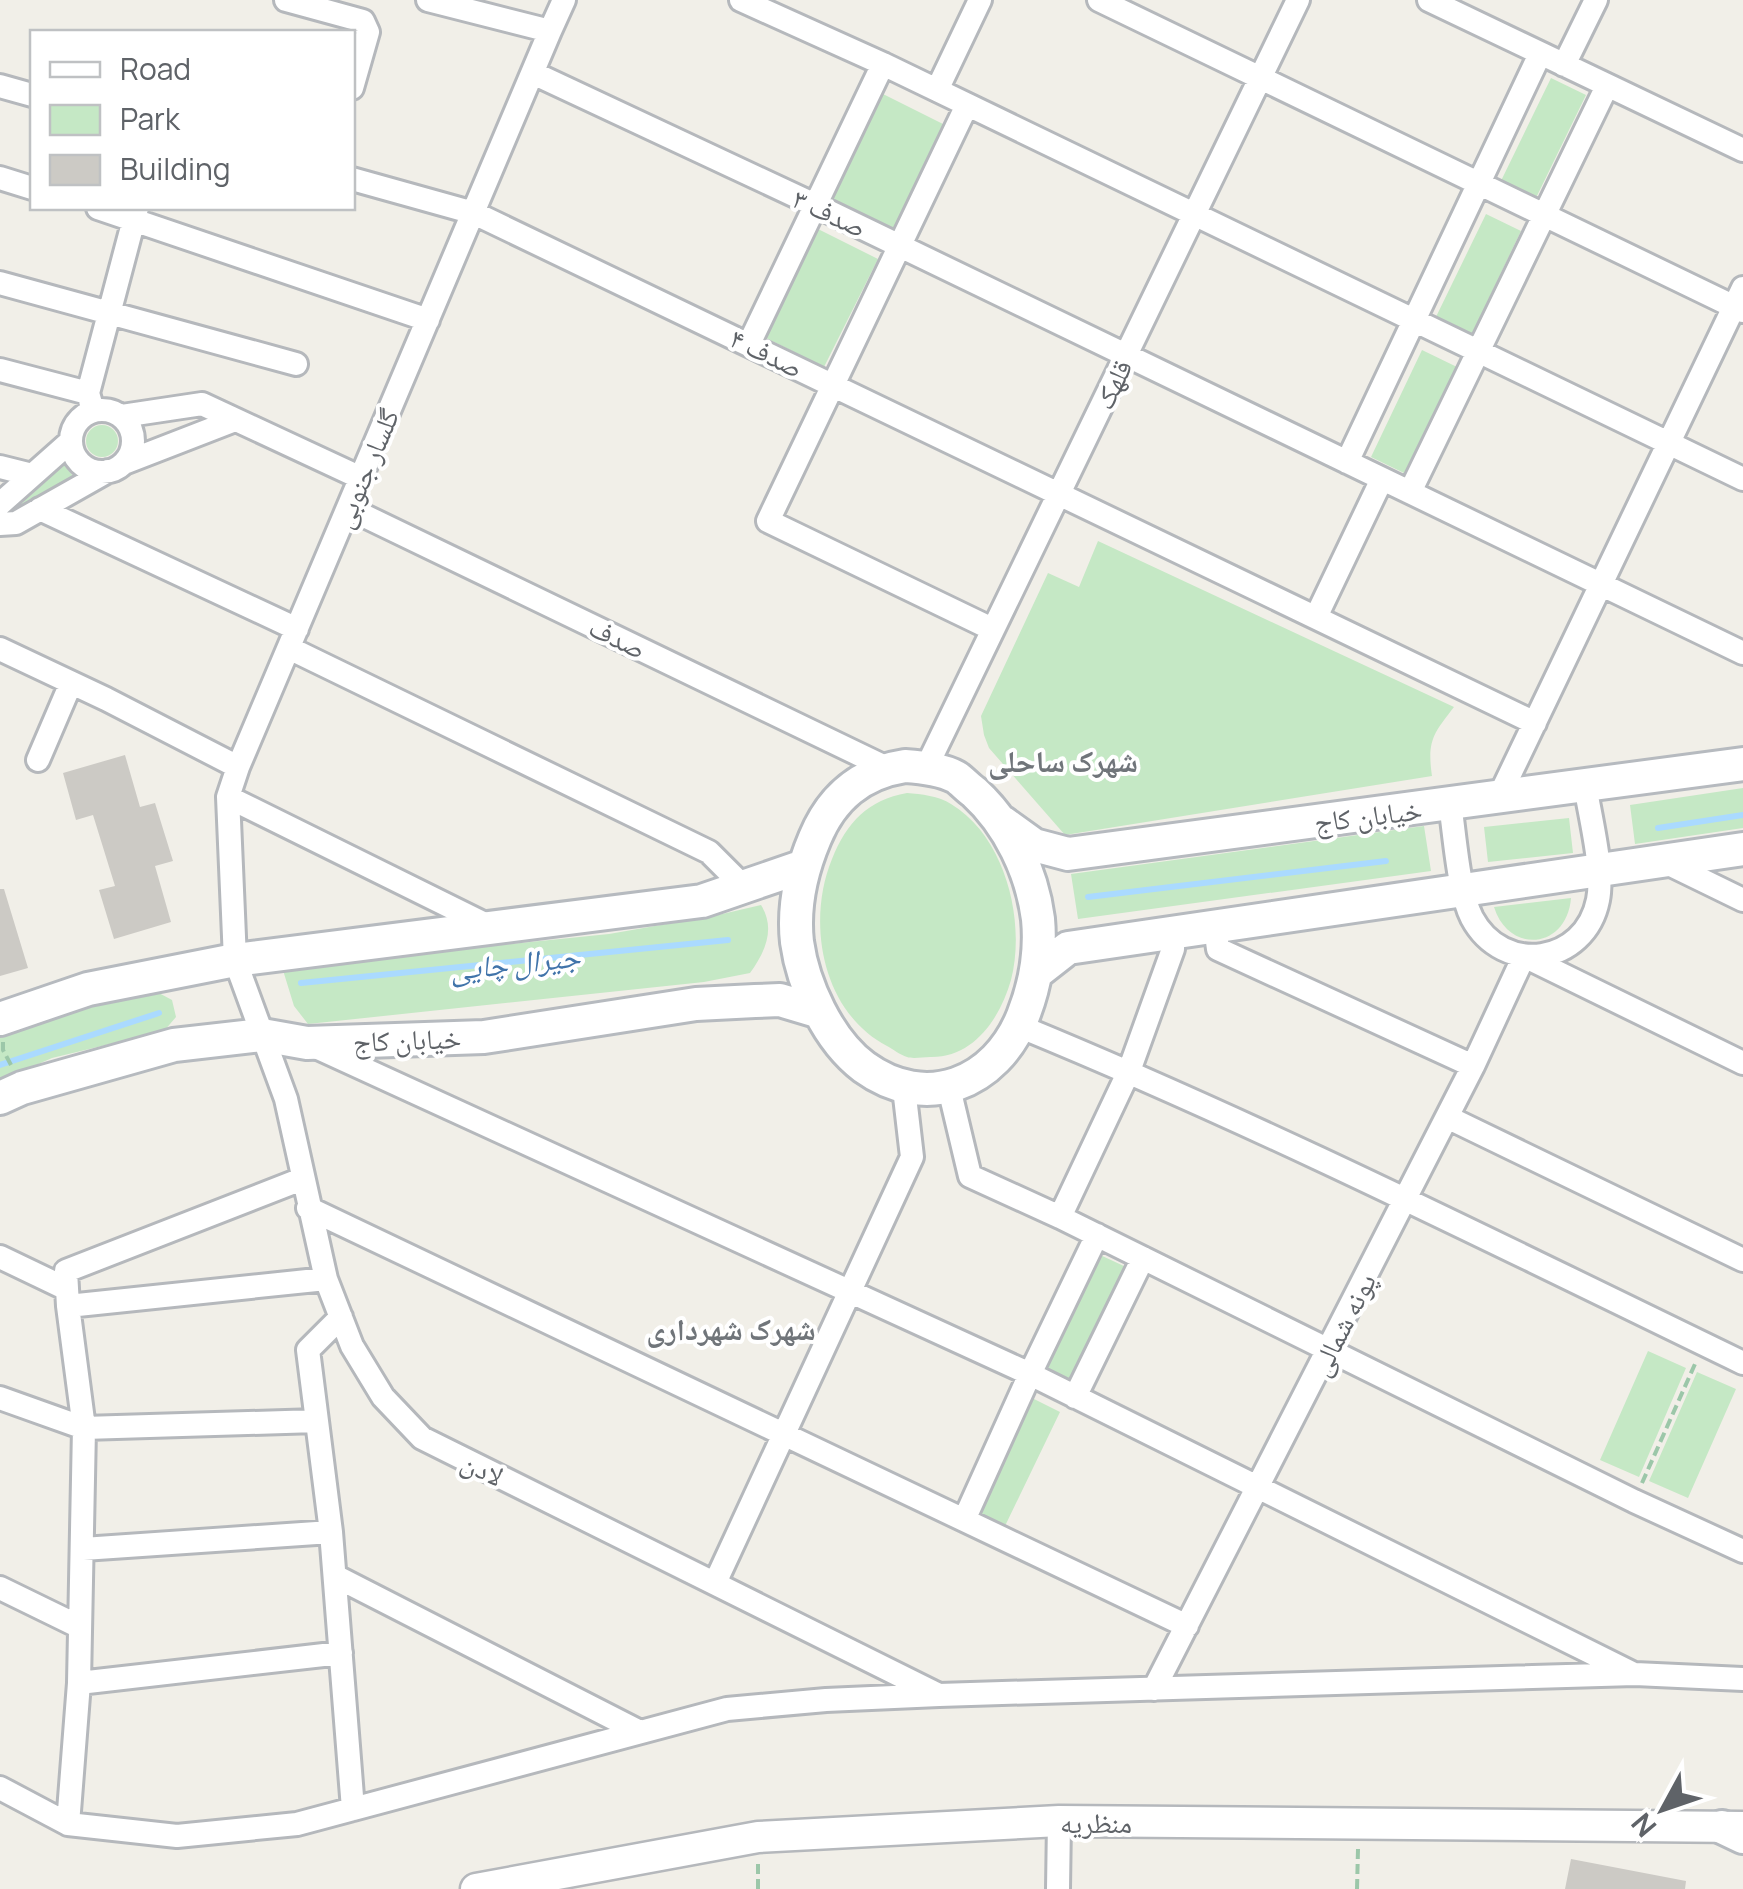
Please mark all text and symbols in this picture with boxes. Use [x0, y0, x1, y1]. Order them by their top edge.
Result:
legend [30, 30, 355, 210]
text: Road [120, 48, 191, 89]
text: Park [120, 98, 181, 139]
text: Building [120, 148, 231, 189]
street label: صدف ۳ [787, 178, 873, 246]
street label: صدف ۴ [724, 318, 810, 386]
street label: قلهک [1084, 353, 1140, 415]
street label: گلسار جنوبی [323, 402, 407, 534]
street label: صدف [583, 607, 653, 667]
district label: شهرک ساحلی [988, 740, 1138, 781]
street label: خیابان کاج [1312, 790, 1424, 840]
water label: جیرال چایی [448, 935, 583, 989]
street label: خیابان کاج [352, 1018, 462, 1060]
street label: پونه شمالی [1300, 1266, 1384, 1382]
district label: شهرک شهرداری [646, 1308, 816, 1349]
street label: لادن [456, 1442, 510, 1494]
north arrow [1613, 1759, 1713, 1859]
street label: منظریه [1060, 1803, 1132, 1841]
text: N [1622, 1806, 1664, 1846]

